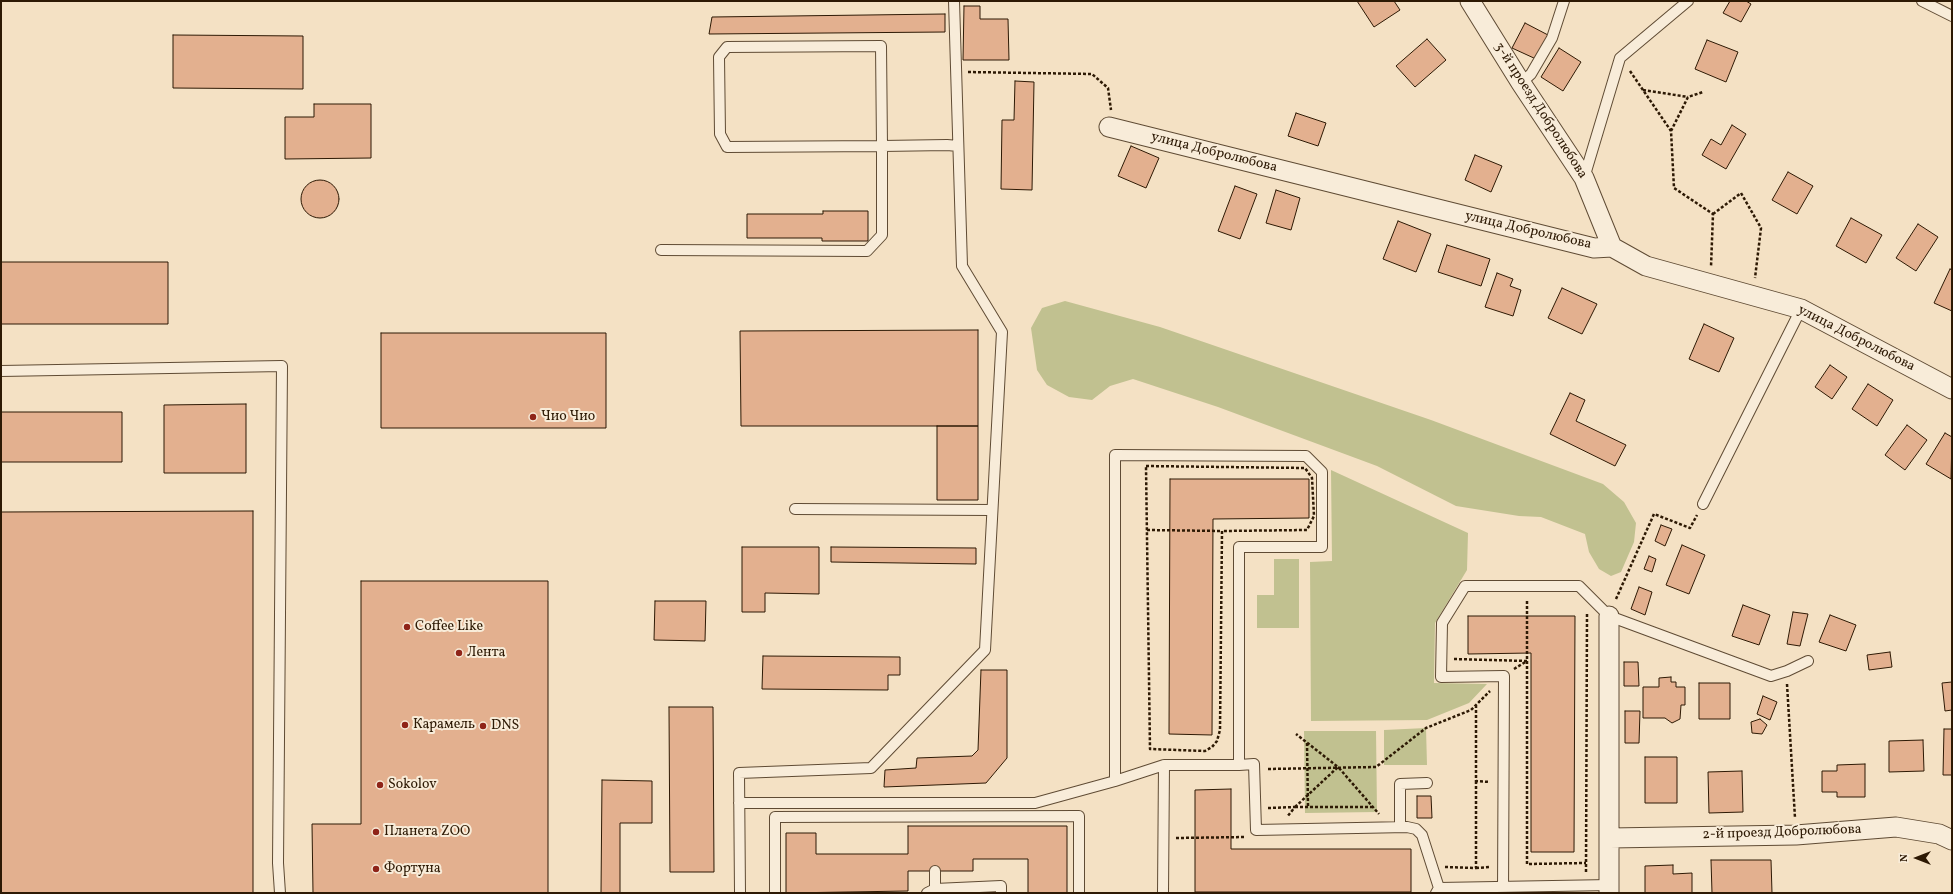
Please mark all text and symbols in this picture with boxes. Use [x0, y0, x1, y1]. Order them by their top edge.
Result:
street label: 3-й проезд Добролюбова [1490, 40, 1590, 182]
street label: улица Добролюбова [1149, 129, 1279, 177]
street label: улица Добролюбова [1463, 208, 1593, 254]
street label: улица Добролюбова [1795, 302, 1917, 376]
place label: Чио Чио [541, 409, 595, 425]
marker: Чио Чио [528, 412, 538, 422]
place label: Coffee Like [415, 619, 483, 635]
marker: Coffee Like [402, 622, 412, 632]
place label: Лента [467, 645, 506, 661]
marker: Лента [454, 648, 464, 658]
place label: Карамель [413, 717, 475, 733]
place label: DNS [491, 718, 519, 734]
marker: Карамель [400, 720, 410, 730]
marker: DNS [478, 721, 488, 731]
place label: Sokolov [388, 777, 437, 793]
marker: Sokolov [375, 780, 385, 790]
street label: 2-й проезд Добролюбова [1702, 822, 1862, 844]
place label: Планета ZOO [384, 824, 470, 840]
marker: Планета ZOO [371, 827, 381, 837]
north arrow [1897, 838, 1937, 878]
text: N [1897, 854, 1912, 862]
place label: Фортуна [384, 861, 441, 877]
marker: Фортуна [371, 864, 381, 874]

